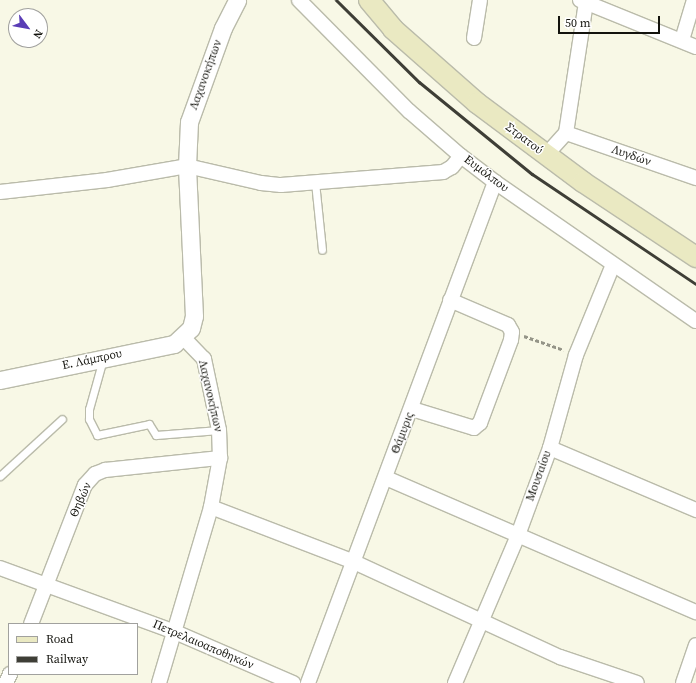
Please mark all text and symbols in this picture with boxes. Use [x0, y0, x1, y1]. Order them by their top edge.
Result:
north arrow [8, 8, 48, 48]
scale bar [560, 8, 662, 34]
text: 50 m [565, 15, 591, 31]
text: N [29, 27, 46, 41]
street label: Λαχανοκήπων [187, 38, 225, 112]
street label: Στρατού [502, 120, 546, 158]
street label: Λυγδών [609, 143, 653, 169]
street label: Ευμόλπου [461, 153, 511, 195]
street label: Ε. Λάμπρου [61, 347, 123, 373]
street label: Λαχανοκήπων [195, 359, 225, 433]
street label: Θάμυρις [388, 410, 418, 456]
street label: Μουσαίου [523, 449, 555, 503]
street label: Θηβών [67, 480, 95, 520]
street label: Πετρελαιοαποθηκών [150, 617, 256, 673]
legend [8, 623, 138, 675]
text: Road [46, 631, 73, 647]
text: Railway [46, 651, 88, 667]

